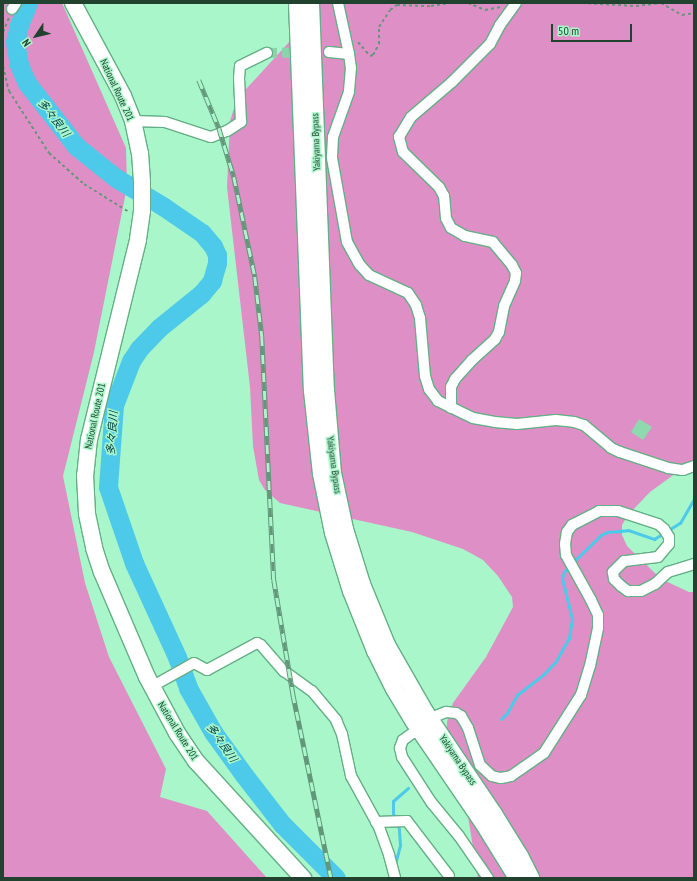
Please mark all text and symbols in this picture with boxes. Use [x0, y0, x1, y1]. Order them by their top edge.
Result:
north arrow [16, 16, 56, 56]
scale bar [553, 16, 634, 42]
text: 50 m [558, 23, 579, 38]
text: N [19, 36, 34, 49]
street label: National Route 201 [97, 57, 137, 123]
water label: 多々良川 [35, 97, 73, 139]
street label: Yakiyama Bypass [309, 113, 323, 171]
street label: National Route 201 [82, 382, 108, 450]
water label: 多々良川 [104, 411, 120, 455]
street label: Yakiyama Bypass [324, 435, 344, 495]
street label: National Route 201 [155, 699, 201, 763]
water label: 多々良川 [204, 721, 240, 765]
street label: Yakiyama Bypass [437, 733, 479, 787]

